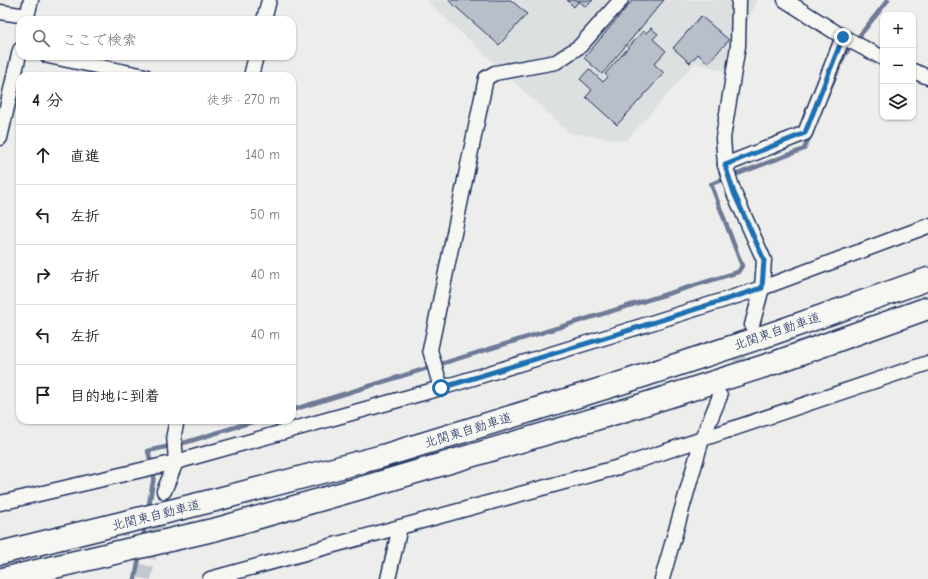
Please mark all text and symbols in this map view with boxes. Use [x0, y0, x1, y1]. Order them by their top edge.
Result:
map controls [880, 12, 916, 120]
button: + [880, 12, 916, 48]
search box [16, 16, 296, 60]
icon: search [30, 27, 52, 49]
route end [834, 28, 852, 46]
text: ここで検索 [62, 31, 137, 49]
button: − [880, 48, 916, 84]
button: layers [880, 84, 916, 120]
text: 4 分 [32, 91, 63, 110]
text: 徒歩 · 270 m [207, 92, 280, 107]
icon: ahead [32, 144, 54, 166]
text: 直進 [70, 147, 100, 165]
text: 140 m [246, 147, 280, 162]
icon: left [32, 204, 54, 226]
text: 左折 [70, 207, 100, 225]
text: 50 m [250, 207, 280, 222]
icon: right [32, 264, 54, 286]
text: 右折 [70, 267, 100, 285]
text: 40 m [251, 267, 280, 282]
street label: 北関東自動車道 [732, 309, 822, 353]
icon: left [32, 324, 54, 346]
text: 左折 [70, 327, 100, 345]
text: 40 m [251, 327, 280, 342]
route start [432, 379, 450, 397]
icon: arrive [32, 384, 54, 406]
text: 目的地に到着 [70, 387, 160, 405]
street label: 北関東自動車道 [422, 410, 514, 450]
street label: 北関東自動車道 [110, 497, 202, 533]

